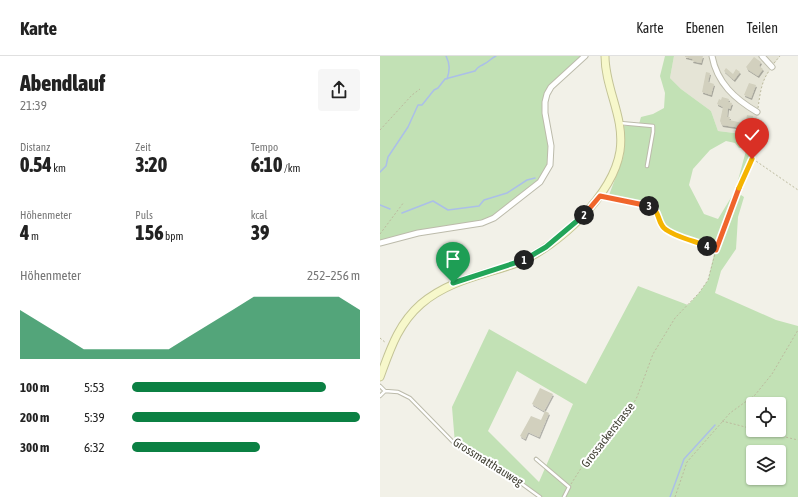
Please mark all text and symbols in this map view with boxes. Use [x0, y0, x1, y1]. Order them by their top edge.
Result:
text: Karte [20, 17, 57, 39]
text: Karte [636, 20, 663, 36]
text: Ebenen [685, 20, 724, 36]
text: Teilen [746, 20, 778, 36]
button: share [318, 69, 360, 111]
text: Abendlauf [20, 70, 105, 96]
text: 21:39 [20, 98, 47, 113]
pin [735, 118, 769, 159]
icon: check [741, 124, 763, 146]
text: Distanz [20, 141, 50, 153]
text: Zeit [135, 141, 151, 153]
text: Tempo [251, 141, 278, 153]
text: 0.54 [20, 153, 52, 176]
text: 3:20 [135, 153, 167, 176]
text: 6:10 [251, 153, 282, 176]
text: km [52, 162, 66, 174]
text: /km [282, 162, 300, 174]
pin: 3 [639, 196, 659, 216]
text: 3 [646, 200, 652, 212]
pin: 2 [574, 205, 594, 225]
text: Höhenmeter [20, 209, 71, 221]
text: Puls [135, 209, 153, 221]
text: kcal [251, 209, 267, 221]
text: 2 [581, 209, 587, 221]
text: 4 [20, 221, 29, 244]
text: 156 [135, 221, 164, 244]
text: 39 [251, 221, 269, 244]
text: m [29, 230, 39, 242]
text: bpm [164, 230, 183, 242]
pin: 4 [697, 236, 717, 256]
text: 4 [704, 240, 710, 252]
pin [436, 242, 470, 283]
icon: arrive [442, 248, 464, 270]
pin: 1 [514, 250, 534, 270]
text: 1 [521, 254, 527, 266]
text: Höhenmeter [20, 268, 81, 283]
text: 252–256 m [307, 268, 360, 283]
text: 100 m [20, 380, 49, 395]
text: 5:53 [84, 380, 105, 395]
map controls [746, 397, 786, 485]
button: locate [746, 397, 786, 437]
street label: Grossackerstrasse [578, 400, 638, 470]
text: 200 m [20, 410, 49, 425]
text: 5:39 [84, 410, 105, 425]
street label: Grossmatthauweg [450, 435, 526, 490]
text: 300 m [20, 440, 49, 455]
text: 6:32 [84, 440, 105, 455]
button: layers [746, 445, 786, 485]

